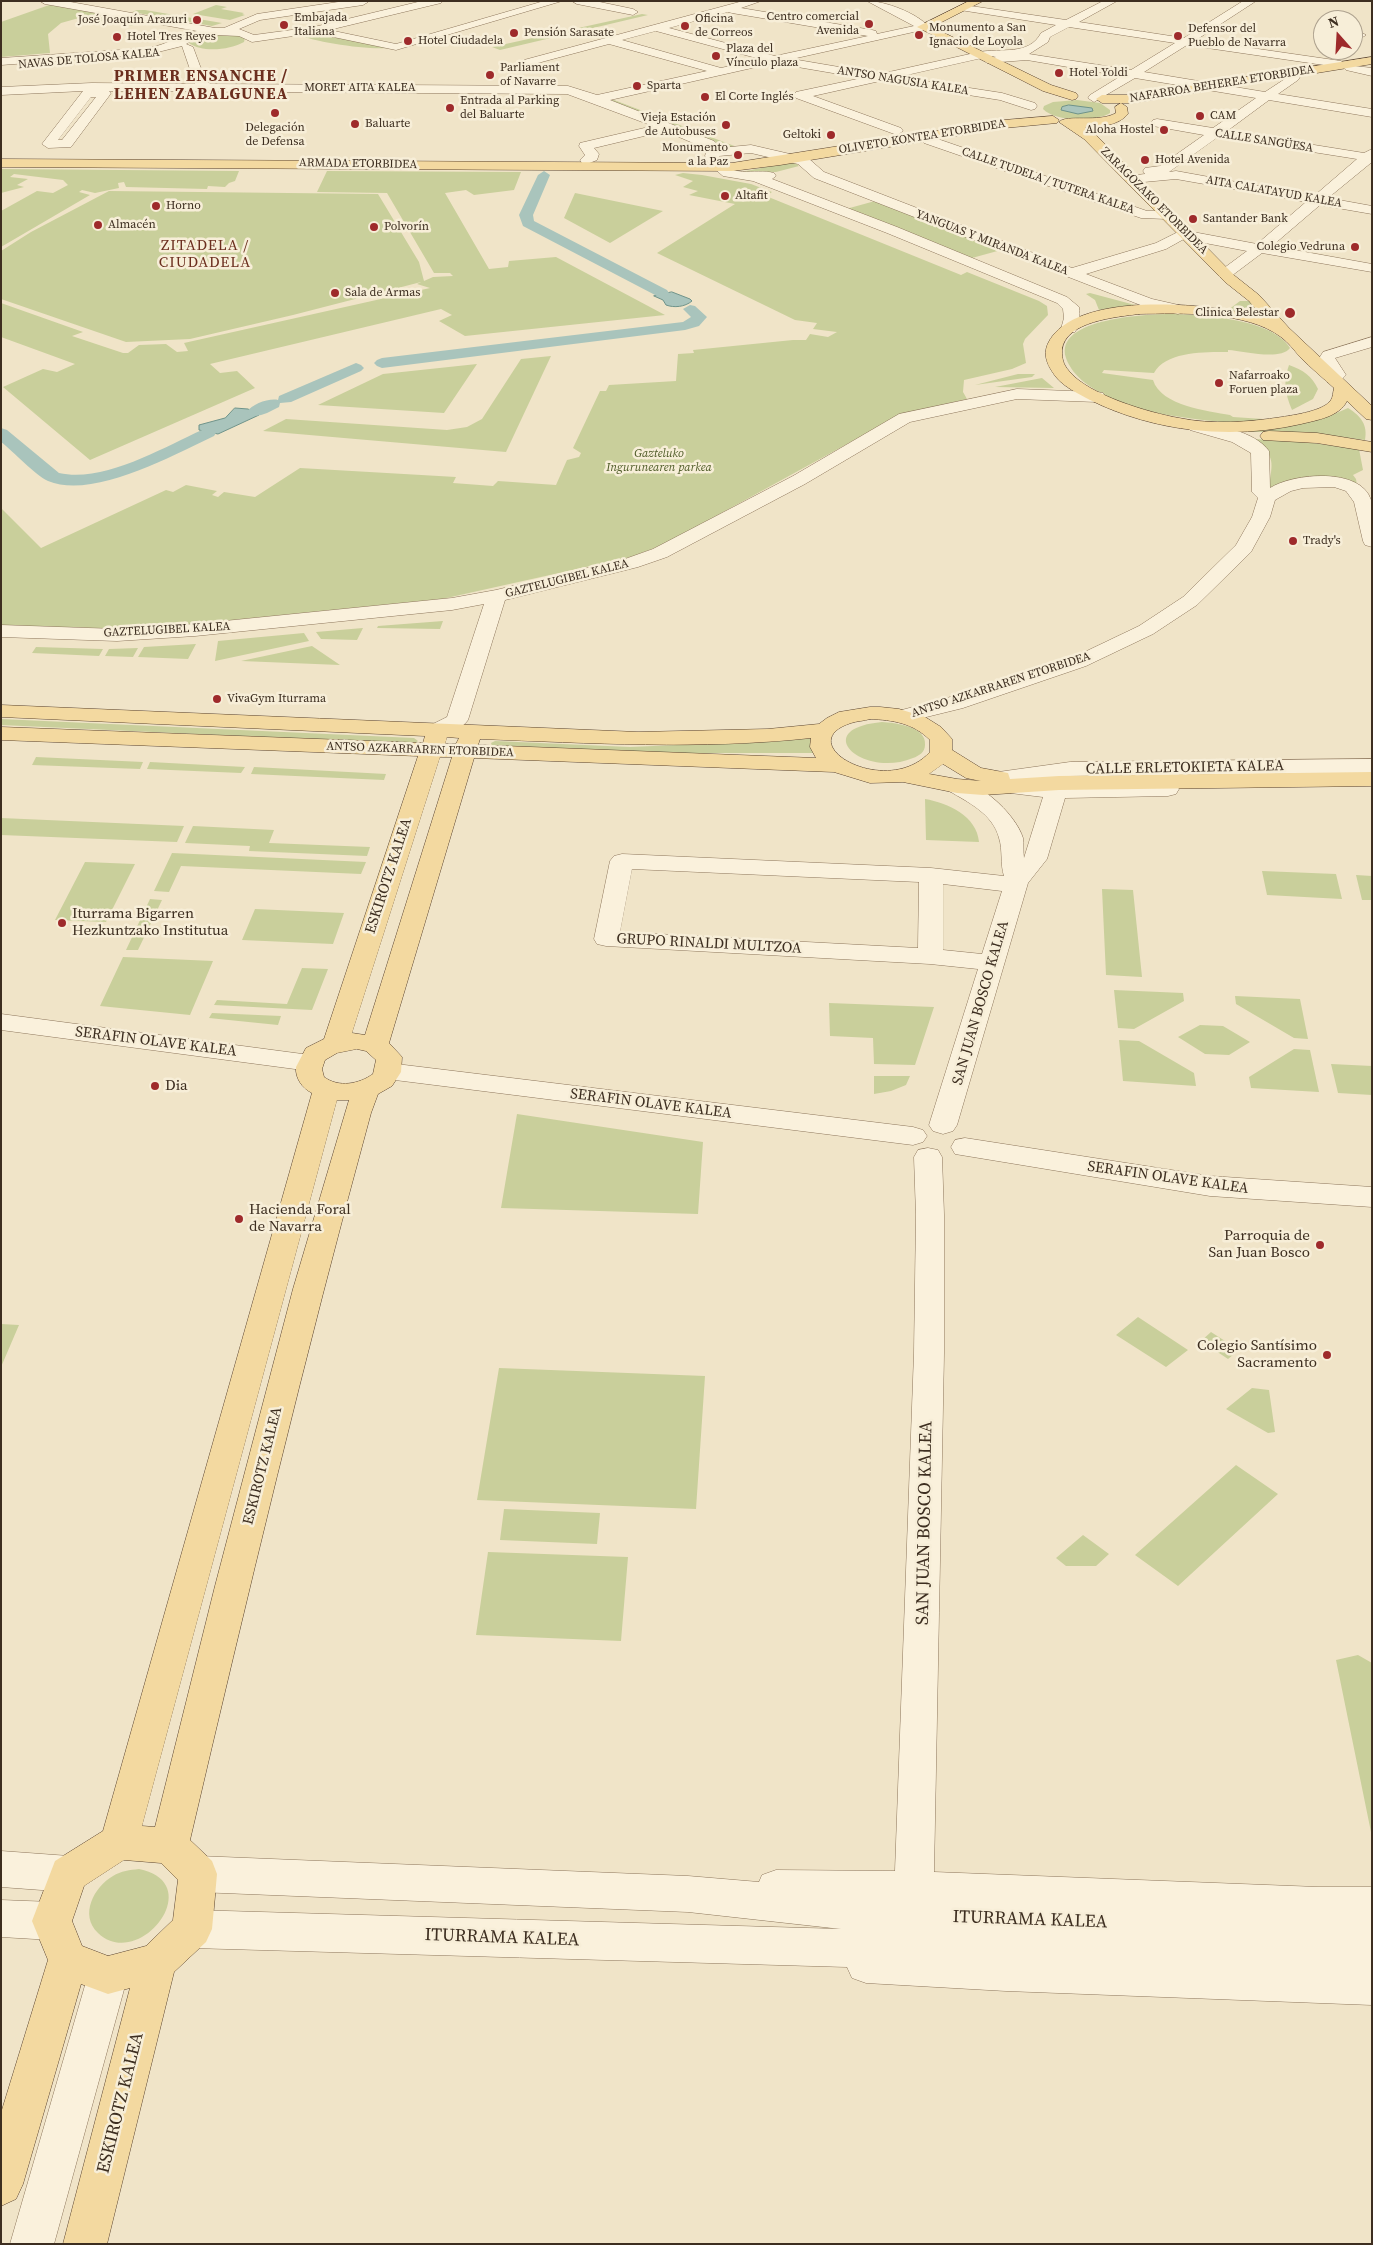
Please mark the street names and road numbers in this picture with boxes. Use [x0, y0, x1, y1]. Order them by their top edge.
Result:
street label: NAVAS DE TOLOSA KALEA [18, 46, 160, 72]
street label: NAFARROA BEHEREA ETORBIDEA [1129, 62, 1315, 106]
street label: ANTSO NAGUSIA KALEA [836, 63, 970, 99]
street label: MORET AITA KALEA [304, 81, 416, 95]
street label: OLIVETO KONTEA ETORBIDEA [838, 117, 1006, 157]
street label: CALLE SANGÜESA [1214, 126, 1314, 156]
street label: ZARAGOZAKO ETORBIDEA [1097, 144, 1211, 258]
street label: CALLE TUDELA / TUTERA KALEA [960, 145, 1136, 217]
street label: ARMADA ETORBIDEA [299, 156, 417, 172]
street label: AITA CALATAYUD KALEA [1205, 173, 1343, 211]
street label: YANGUAS Y MIRANDA KALEA [914, 207, 1070, 279]
street label: GAZTELUGIBEL KALEA [504, 557, 630, 601]
street label: GAZTELUGIBEL KALEA [103, 619, 231, 641]
street label: ANTSO AZKARRAREN ETORBIDEA [910, 649, 1092, 721]
street label: ANTSO AZKARRAREN ETORBIDEA [326, 740, 514, 760]
street label: CALLE ERLETOKIETA KALEA [1086, 757, 1284, 779]
street label: ESKIROTZ KALEA [362, 816, 416, 936]
street label: SAN JUAN BOSCO KALEA [949, 919, 1013, 1087]
street label: GRUPO RINALDI MULTZOA [616, 930, 802, 958]
street label: SERAFIN OLAVE KALEA [74, 1023, 238, 1061]
street label: SERAFIN OLAVE KALEA [569, 1085, 733, 1123]
street label: SERAFIN OLAVE KALEA [1086, 1158, 1250, 1198]
street label: ESKIROTZ KALEA [240, 1405, 286, 1527]
street label: SAN JUAN BOSCO KALEA [912, 1421, 938, 1625]
street label: ITURRAMA KALEA [952, 1907, 1108, 1933]
street label: ITURRAMA KALEA [424, 1925, 580, 1951]
street label: ESKIROTZ KALEA [93, 2030, 149, 2176]

